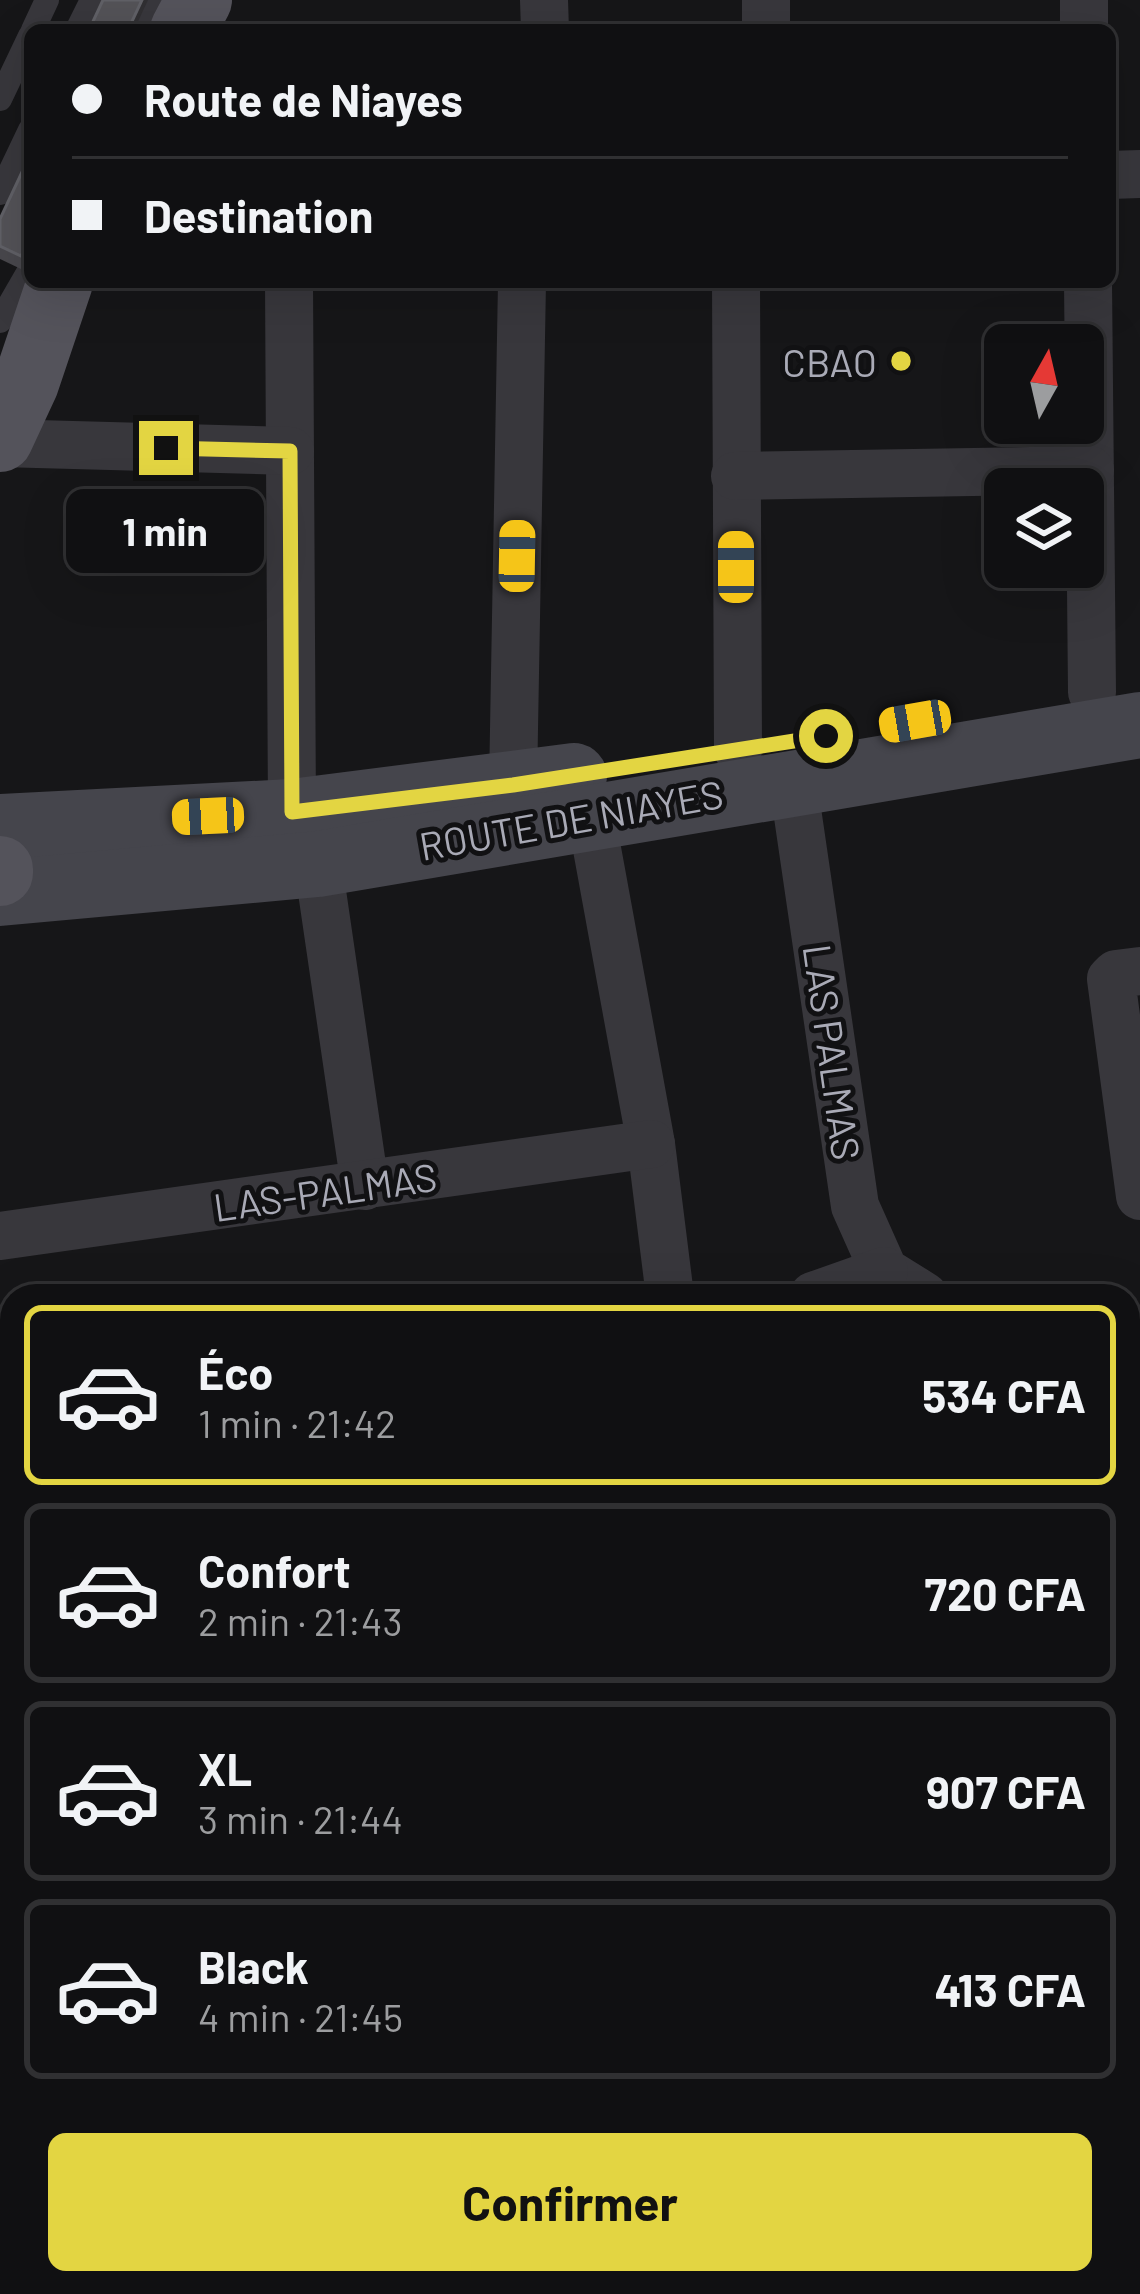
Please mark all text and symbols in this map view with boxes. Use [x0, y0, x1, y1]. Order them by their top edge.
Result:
text: Route de Niayes [144, 72, 463, 126]
text: Destination [144, 188, 373, 242]
north arrow [984, 324, 1104, 444]
map controls [984, 324, 1104, 588]
place label: CBAO [782, 338, 877, 385]
marker: CBAO [888, 348, 914, 374]
route end [139, 421, 193, 475]
button: layers [984, 468, 1104, 588]
callout: 1 min [67, 490, 265, 574]
text: 1 min [122, 507, 208, 554]
car [498, 520, 536, 592]
car [718, 531, 754, 603]
car [876, 697, 954, 745]
route start [799, 709, 853, 763]
street label: ROUTE DE NIAYES [415, 769, 727, 869]
car [171, 796, 245, 836]
street label: LAS PALMAS [795, 941, 871, 1163]
street label: LAS-PALMAS [210, 1152, 440, 1230]
icon: car [54, 1341, 162, 1449]
text: Éco [198, 1345, 273, 1399]
text: 534 CFA [922, 1368, 1086, 1422]
text: 1 min · 21:42 [198, 1399, 396, 1446]
icon: car [54, 1539, 162, 1647]
text: Confort [198, 1543, 351, 1597]
text: 720 CFA [925, 1566, 1086, 1620]
text: 2 min · 21:43 [198, 1597, 403, 1644]
icon: car [54, 1737, 162, 1845]
text: XL [198, 1741, 252, 1795]
text: 907 CFA [926, 1764, 1086, 1818]
text: 3 min · 21:44 [198, 1795, 403, 1842]
icon: car [54, 1935, 162, 2043]
text: Black [198, 1939, 309, 1993]
text: 413 CFA [935, 1962, 1086, 2016]
text: 4 min · 21:45 [198, 1993, 403, 2040]
button: Confirmer [48, 2133, 1092, 2271]

